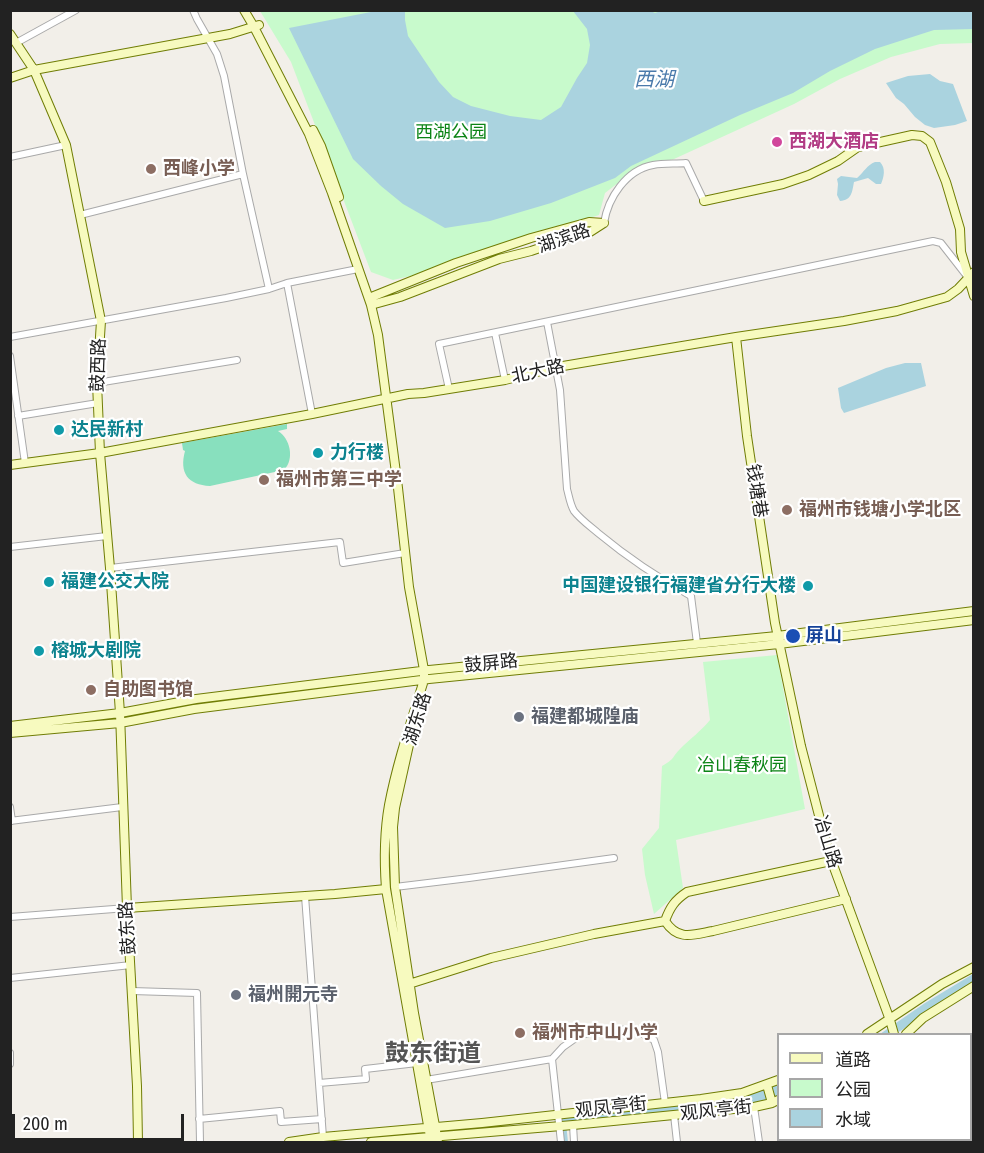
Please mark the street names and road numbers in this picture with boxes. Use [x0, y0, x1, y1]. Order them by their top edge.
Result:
street label: 湖滨路 [535, 220, 593, 258]
street label: 鼓西路 [87, 338, 111, 392]
street label: 北大路 [509, 356, 567, 388]
street label: 钱塘巷 [741, 463, 771, 519]
street label: 鼓屏路 [463, 650, 519, 678]
street label: 湖东路 [400, 690, 436, 748]
street label: 冶山路 [809, 813, 845, 871]
street label: 鼓东路 [115, 900, 141, 956]
street label: 观凤亭街 [574, 1093, 648, 1123]
street label: 观风亭街 [679, 1096, 753, 1126]

